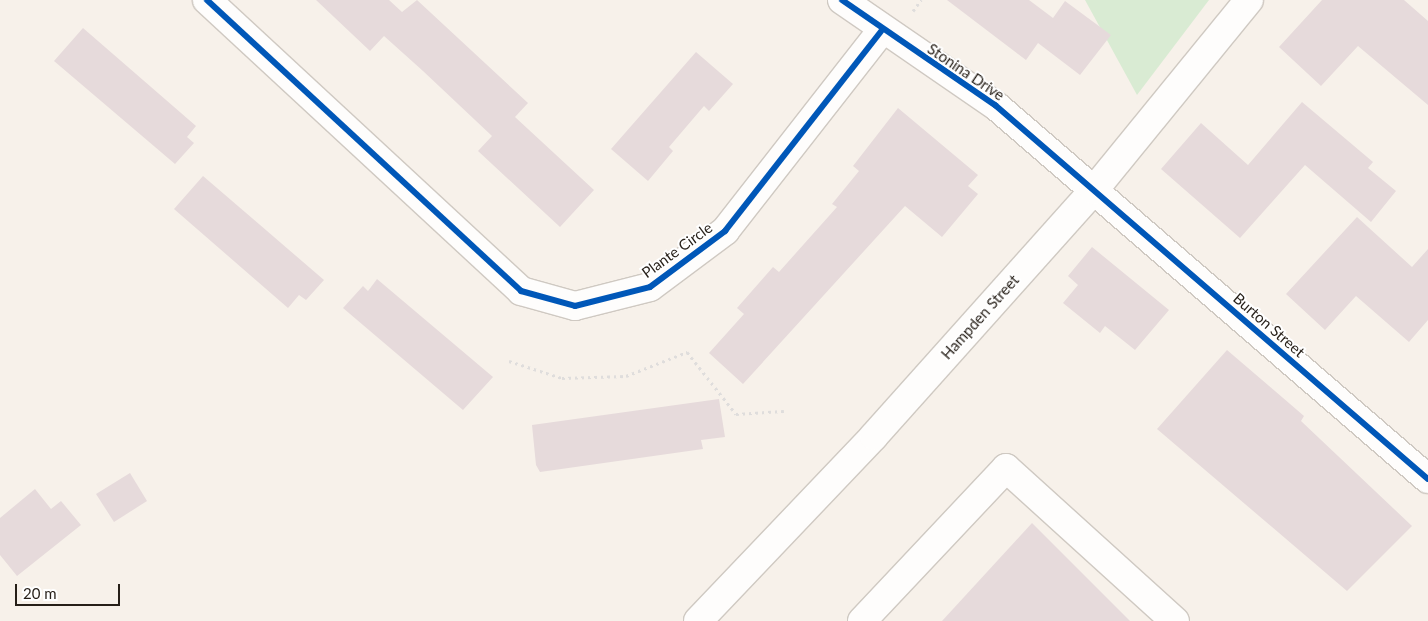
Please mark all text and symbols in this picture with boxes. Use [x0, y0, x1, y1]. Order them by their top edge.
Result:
street label: Stonina Drive [924, 40, 1008, 104]
street label: Plante Circle [638, 218, 716, 282]
street label: Hampden Street [937, 271, 1023, 363]
street label: Burton Street [1230, 289, 1308, 361]
scale bar [18, 574, 122, 606]
text: 20 m [23, 584, 57, 602]

